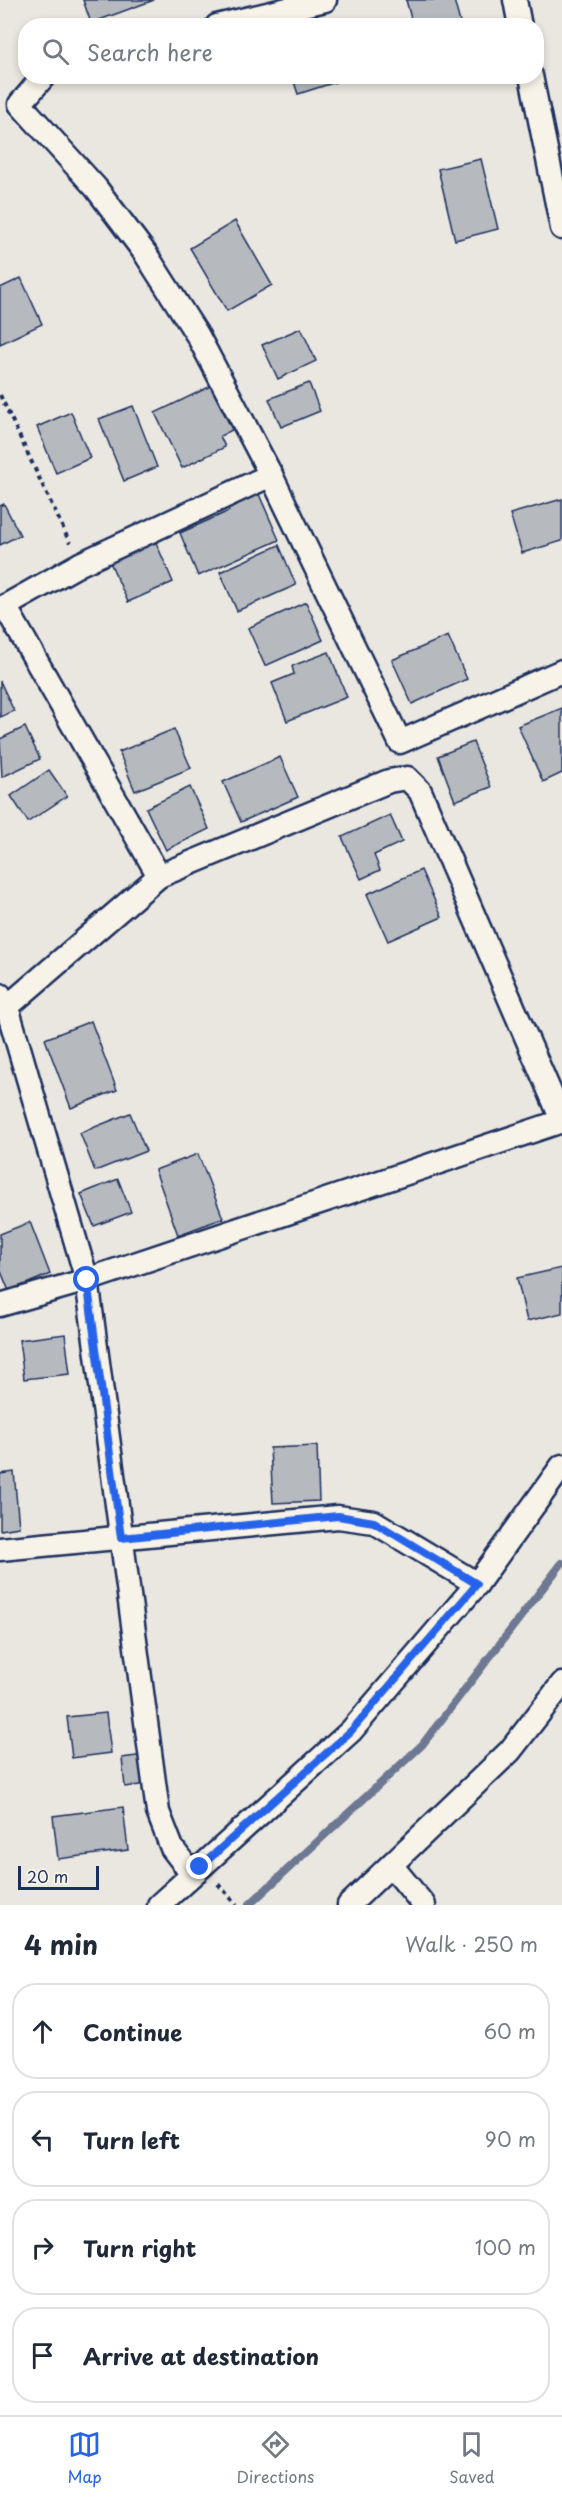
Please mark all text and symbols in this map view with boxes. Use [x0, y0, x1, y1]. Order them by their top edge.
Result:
search box [18, 18, 544, 84]
icon: search [39, 35, 72, 68]
text: Search here [87, 35, 213, 68]
route start [73, 1266, 99, 1292]
route end [186, 1853, 212, 1879]
scale bar [18, 1863, 99, 1890]
text: 20 m [27, 1864, 68, 1888]
text: 4 min [24, 1925, 98, 1964]
text: Walk · 250 m [405, 1929, 538, 1959]
icon: ahead [26, 2015, 59, 2048]
text: Continue [83, 2015, 182, 2048]
text: 60 m [484, 2016, 536, 2046]
icon: left [26, 2123, 59, 2156]
text: Turn left [83, 2123, 180, 2156]
text: 90 m [485, 2124, 536, 2154]
icon: right [26, 2231, 59, 2264]
text: Turn right [83, 2231, 196, 2264]
text: 100 m [475, 2232, 536, 2262]
icon: arrive [26, 2339, 59, 2372]
text: Arrive at destination [83, 2339, 319, 2372]
tab: Map [67, 2428, 102, 2488]
tab: Directions [236, 2428, 314, 2488]
tab: Saved [449, 2428, 495, 2488]

